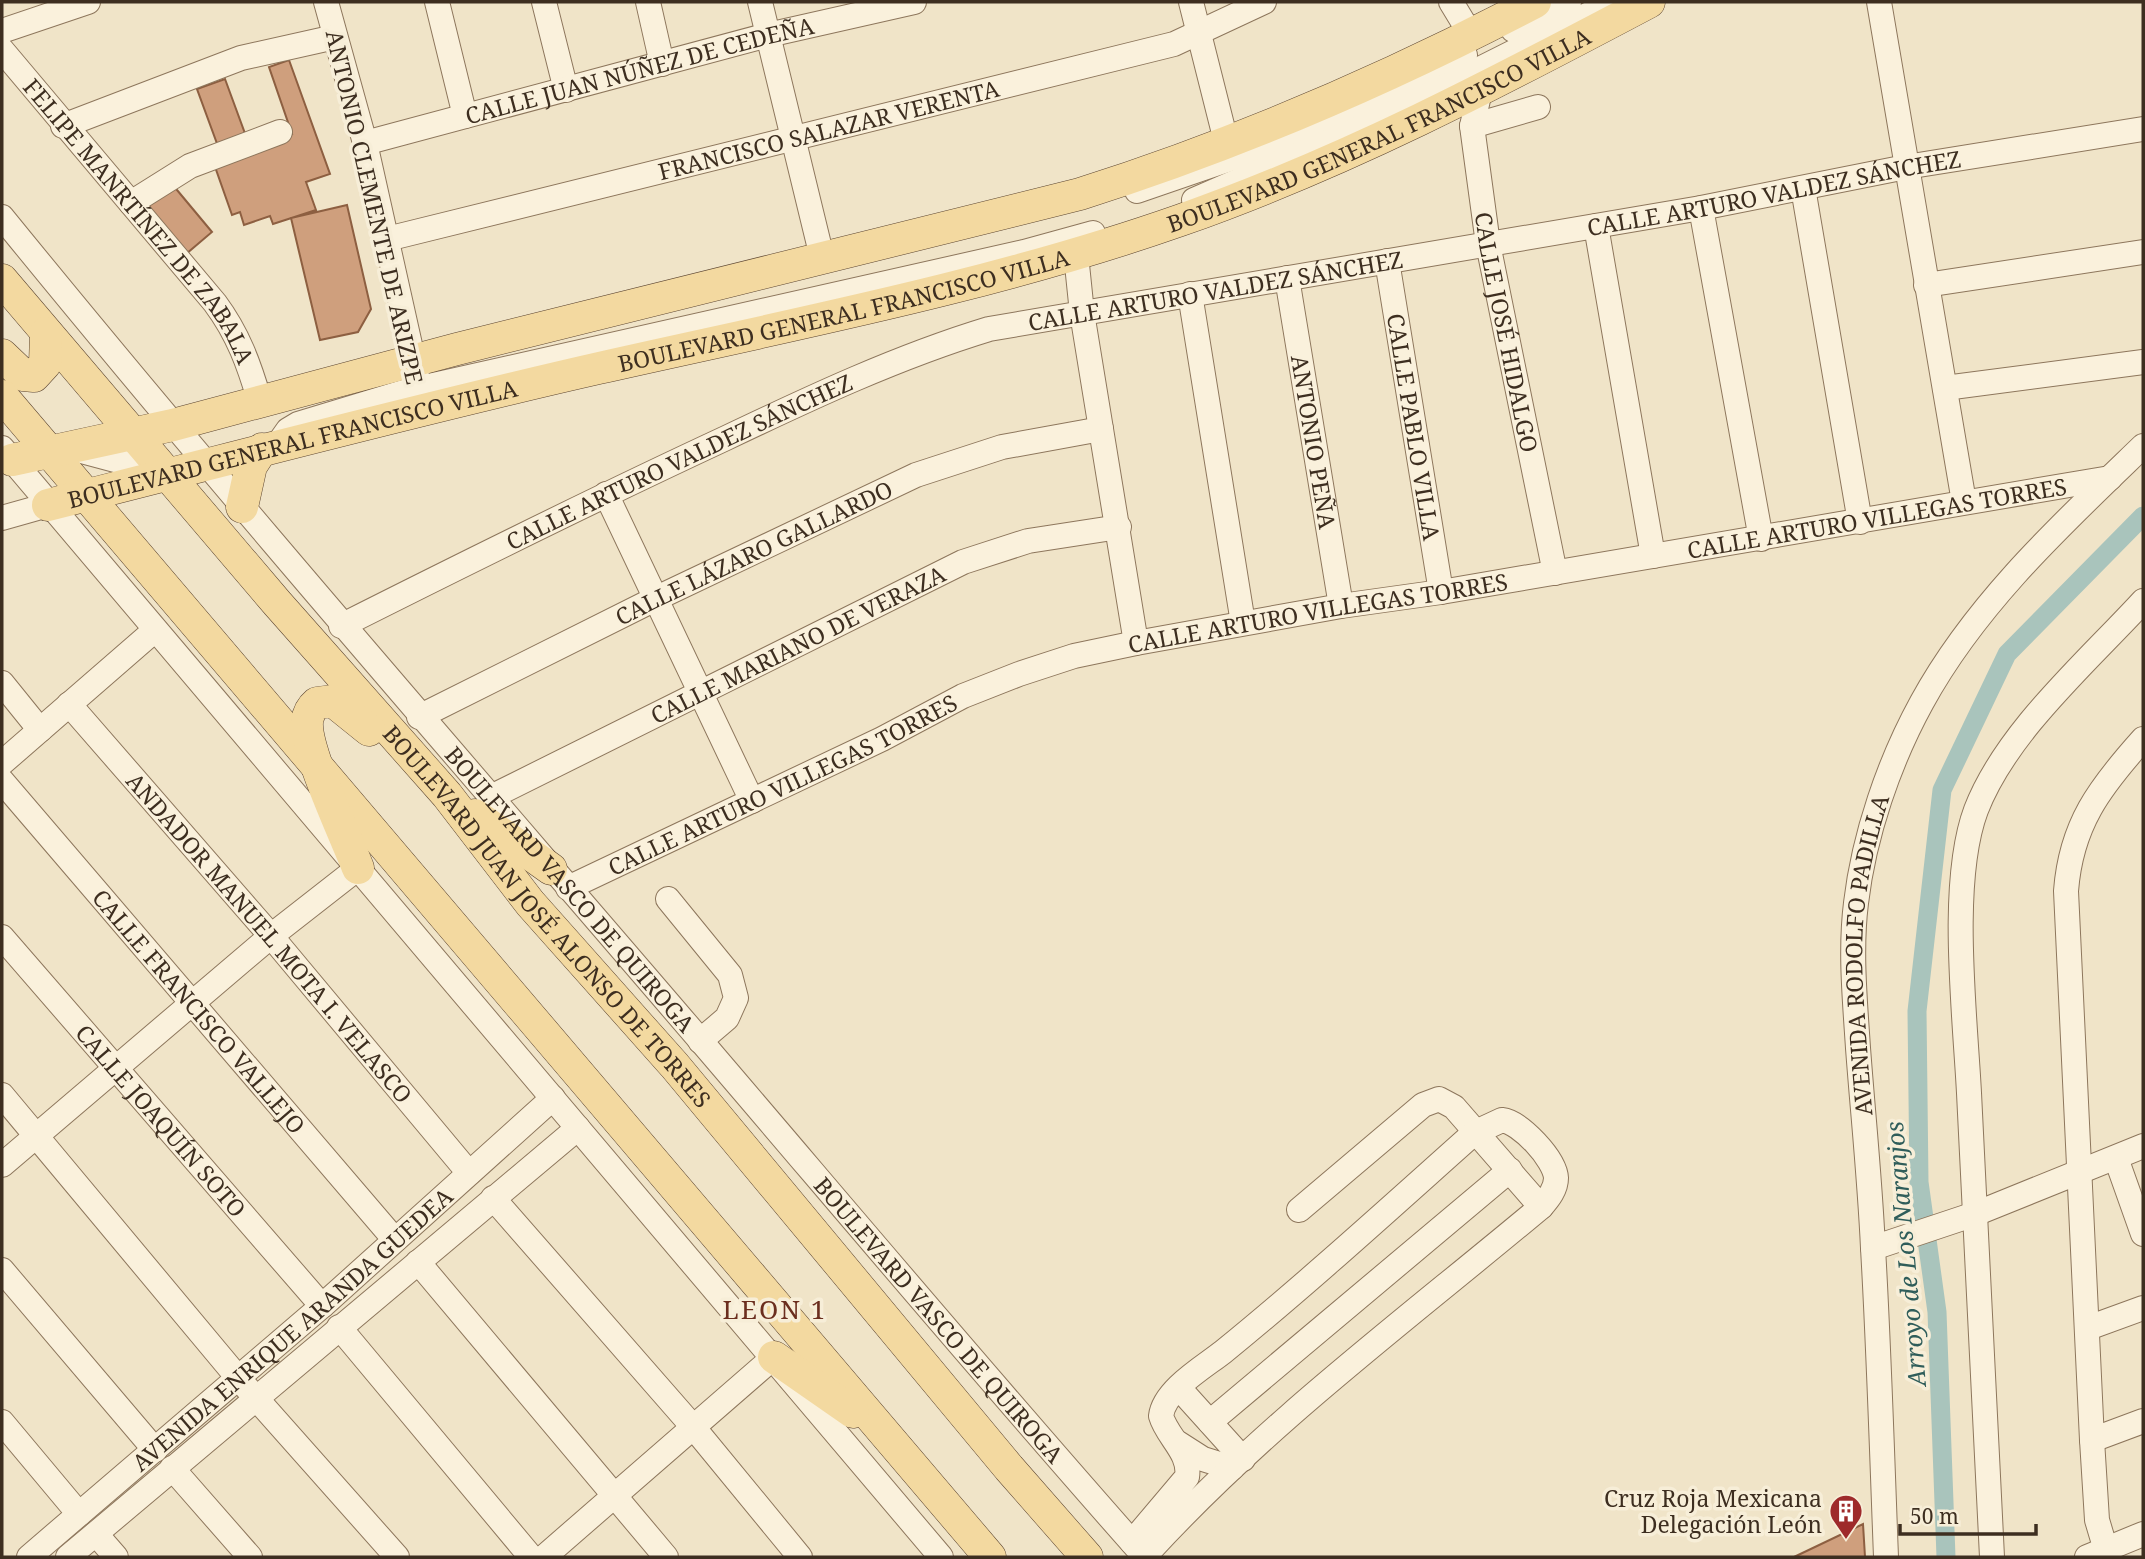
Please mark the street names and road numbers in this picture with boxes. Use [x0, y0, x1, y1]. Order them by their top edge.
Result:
street label: CALLE JUAN NÚÑEZ DE CEDEÑA [462, 9, 818, 131]
street label: BOULEVARD GENERAL FRANCISCO VILLA [1163, 19, 1597, 240]
street label: ANTONIO CLEMENTE DE ARIZPE [319, 27, 431, 387]
street label: FELIPE MANRTÍNEZ DE ZABALA [16, 71, 262, 369]
street label: FRANCISCO SALAZAR VERENTA [655, 72, 1003, 187]
street label: CALLE ARTURO VALDEZ SÁNCHEZ [1584, 142, 1963, 243]
street label: CALLE JOSÉ HIDALGO [1468, 210, 1546, 455]
street label: BOULEVARD GENERAL FRANCISCO VILLA [615, 241, 1073, 379]
street label: CALLE ARTURO VALDEZ SÁNCHEZ [1026, 243, 1405, 338]
street label: CALLE PABLO VILLA [1380, 311, 1448, 543]
street label: ANTONIO PEÑA [1284, 353, 1344, 532]
street label: CALLE ARTURO VALDEZ SÁNCHEZ [501, 366, 857, 557]
street label: BOULEVARD GENERAL FRANCISCO VILLA [64, 371, 521, 515]
street label: CALLE ARTURO VILLEGAS TORRES [1685, 470, 2069, 566]
street label: CALLE LÁZARO GALLARDO [610, 472, 898, 632]
street label: CALLE MARIANO DE VERAZA [645, 557, 951, 731]
street label: CALLE ARTURO VILLEGAS TORRES [1125, 565, 1510, 660]
street label: CALLE ARTURO VILLEGAS TORRES [602, 686, 963, 883]
street label: BOULEVARD JUAN JOSÉ ALONSO DE TORRES [376, 718, 719, 1114]
street label: BOULEVARD VASCO DE QUIROGA [438, 739, 703, 1039]
street label: ANDADOR MANUEL MOTA I. VELASCO [120, 765, 420, 1110]
street label: AVENIDA RODOLFO PADILLA [1837, 789, 1897, 1117]
street label: CALLE FRANCISCO VALLEJO [85, 882, 313, 1140]
street label: CALLE JOAQUÍN SOTO [69, 1017, 254, 1224]
street label: BOULEVARD VASCO DE QUIROGA [807, 1170, 1071, 1470]
street label: AVENIDA ENRIQUE ARANDA GUEDEA [125, 1180, 460, 1478]

